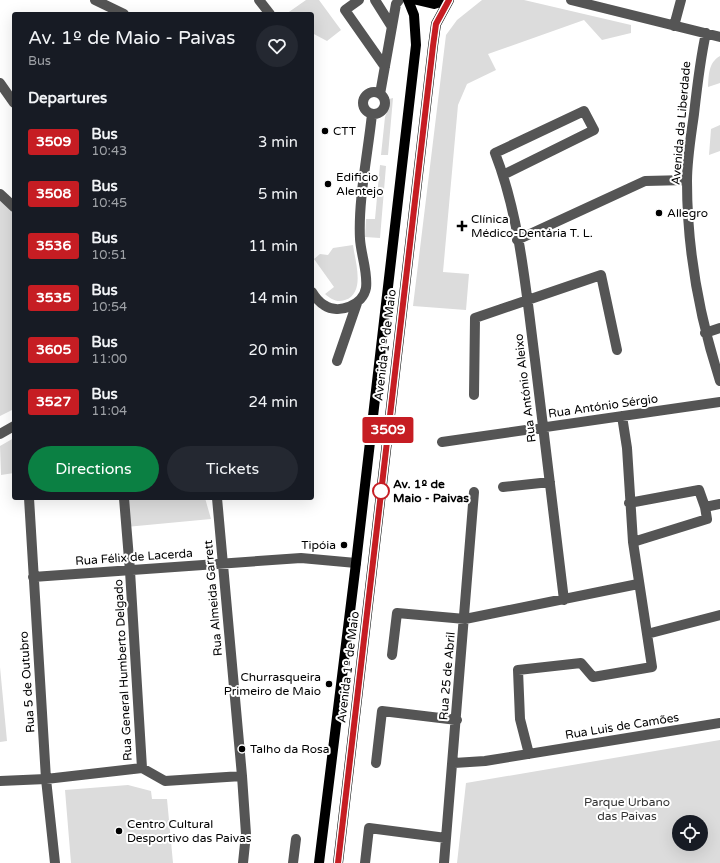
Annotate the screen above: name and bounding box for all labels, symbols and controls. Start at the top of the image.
button: heart [256,25,298,67]
text: Av. 1º de Maio - Paivas [28,27,235,49]
text: Bus [28,53,51,69]
street label: Avenida da Liberdade [669,60,693,185]
text: Departures [28,89,107,107]
place label: CTT [333,124,357,138]
text: Bus [91,125,118,143]
marker: CTT [320,126,330,136]
text: 3509 [36,133,71,150]
text: 3 min [258,133,298,151]
text: 10:43 [91,143,127,159]
place label: Edificio Alentejo [336,170,383,198]
text: Bus [91,177,118,195]
marker: Edificio Alentejo [323,179,333,189]
text: 3508 [36,185,71,202]
text: 5 min [258,185,298,203]
text: 10:45 [91,195,127,211]
place label: Allegro [667,206,708,220]
marker: Allegro [654,208,664,218]
place label: Clínica Médico-Dentária T. L. [471,212,593,240]
marker: Clínica Médico-Dentária T. L. [456,220,468,232]
text: Bus [91,229,118,247]
text: 3536 [36,237,71,254]
text: 11 min [249,237,298,255]
text: 10:51 [91,247,127,263]
text: Bus [91,281,118,299]
street label: Avenida 1º de Maio [371,288,399,402]
text: 3535 [36,289,71,306]
text: 14 min [249,289,298,307]
text: 10:54 [91,299,127,315]
text: Bus [91,333,118,351]
street label: Rua António Aleixo [511,333,539,443]
text: 3605 [36,341,71,358]
text: 20 min [249,341,298,359]
text: 11:00 [91,351,127,367]
text: Bus [91,385,118,403]
street label: Rua António Sérgio [547,391,659,421]
text: 3527 [36,393,71,410]
text: 24 min [249,393,298,411]
text: 11:04 [91,403,127,419]
line badge: 3509 [360,417,416,443]
text: 3509 [370,421,406,438]
button: Directions [28,446,159,492]
button: Tickets [167,446,298,492]
place label: Av. 1º de Maio - Paivas [393,477,469,505]
marker: Av. 1º de Maio - Paivas [372,482,390,500]
place label: Tipóia [301,538,336,552]
street label: Rua Almeida Garrett [201,539,225,657]
marker: Tipóia [339,540,349,550]
street label: Rua Félix de Lacerda [75,546,193,568]
street label: Rua General Humberto Delgado [111,579,135,761]
street label: Avenida 1º de Maio [334,610,362,724]
street label: Rua 5 de Outubro [16,631,38,733]
street label: Rua 25 de Abril [436,631,458,721]
place label: Churrasqueira Primeiro de Maio [224,670,321,698]
marker: Churrasqueira Primeiro de Maio [324,679,334,689]
street label: Rua Luis de Camões [564,710,680,742]
place label: Talho da Rosa [250,742,330,756]
marker: Talho da Rosa [237,744,247,754]
park label: Parque Urbano das Paivas [584,795,670,823]
map controls [672,815,708,851]
button: locate [672,815,708,851]
place label: Centro Cultural Desportivo das Paivas [127,817,252,845]
marker: Centro Cultural Desportivo das Paivas [114,826,124,836]

